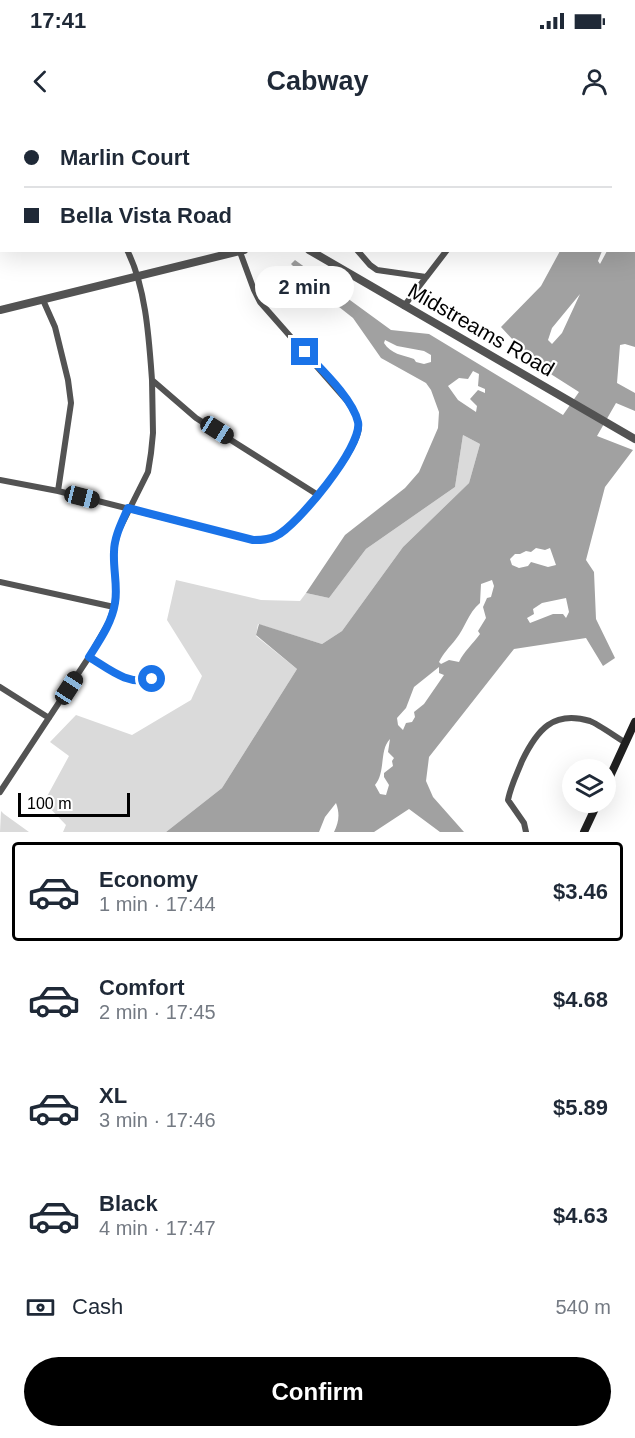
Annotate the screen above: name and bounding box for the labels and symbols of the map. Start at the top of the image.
callout: 2 min [256,265,354,307]
street label: Midstreams Road [404,278,558,381]
route end [291,338,318,365]
car [197,413,237,447]
car [62,484,102,510]
route start [138,665,165,692]
car [52,668,86,708]
scale bar [18,790,130,818]

